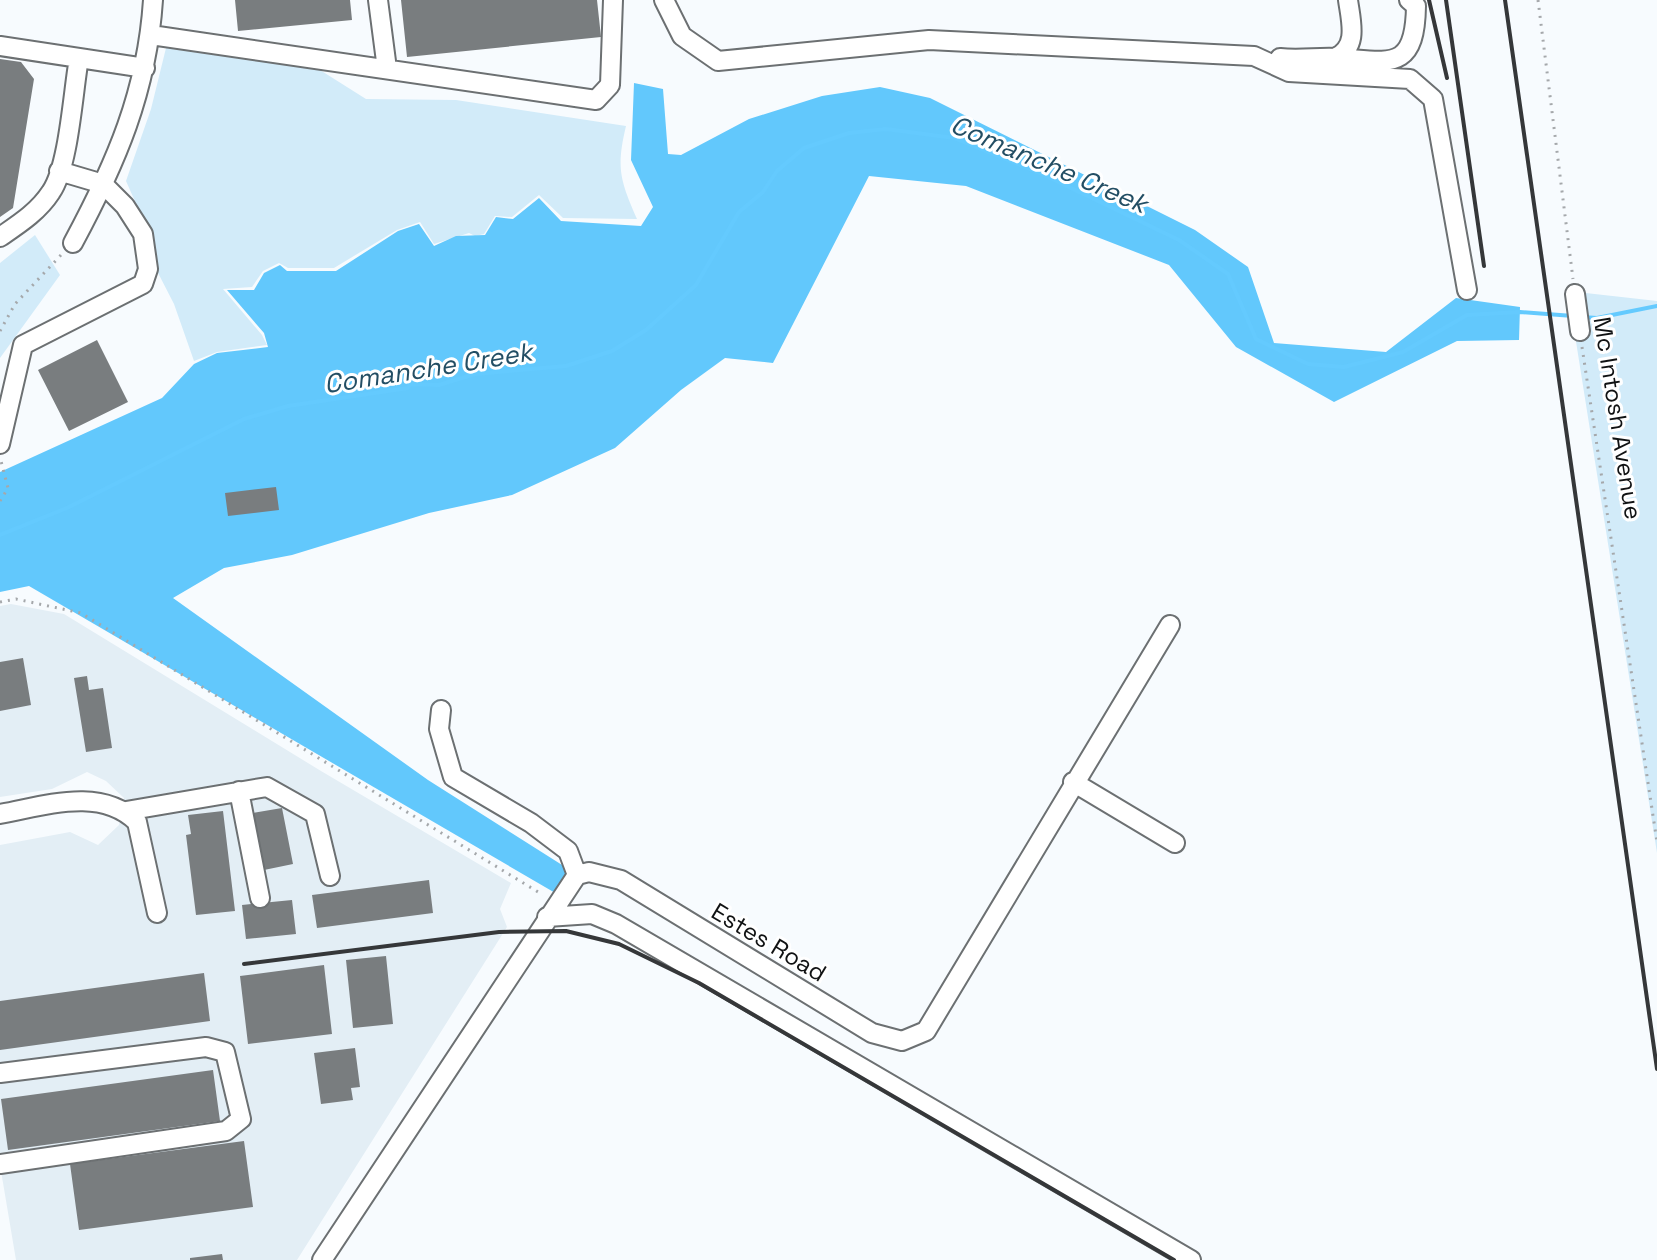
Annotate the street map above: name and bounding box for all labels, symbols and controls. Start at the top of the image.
water label: Comanche Creek [946,107,1155,222]
street label: Mc Intosh Avenue [1587,314,1649,522]
water label: Comanche Creek [321,334,538,401]
street label: Estes Road [706,896,832,988]

